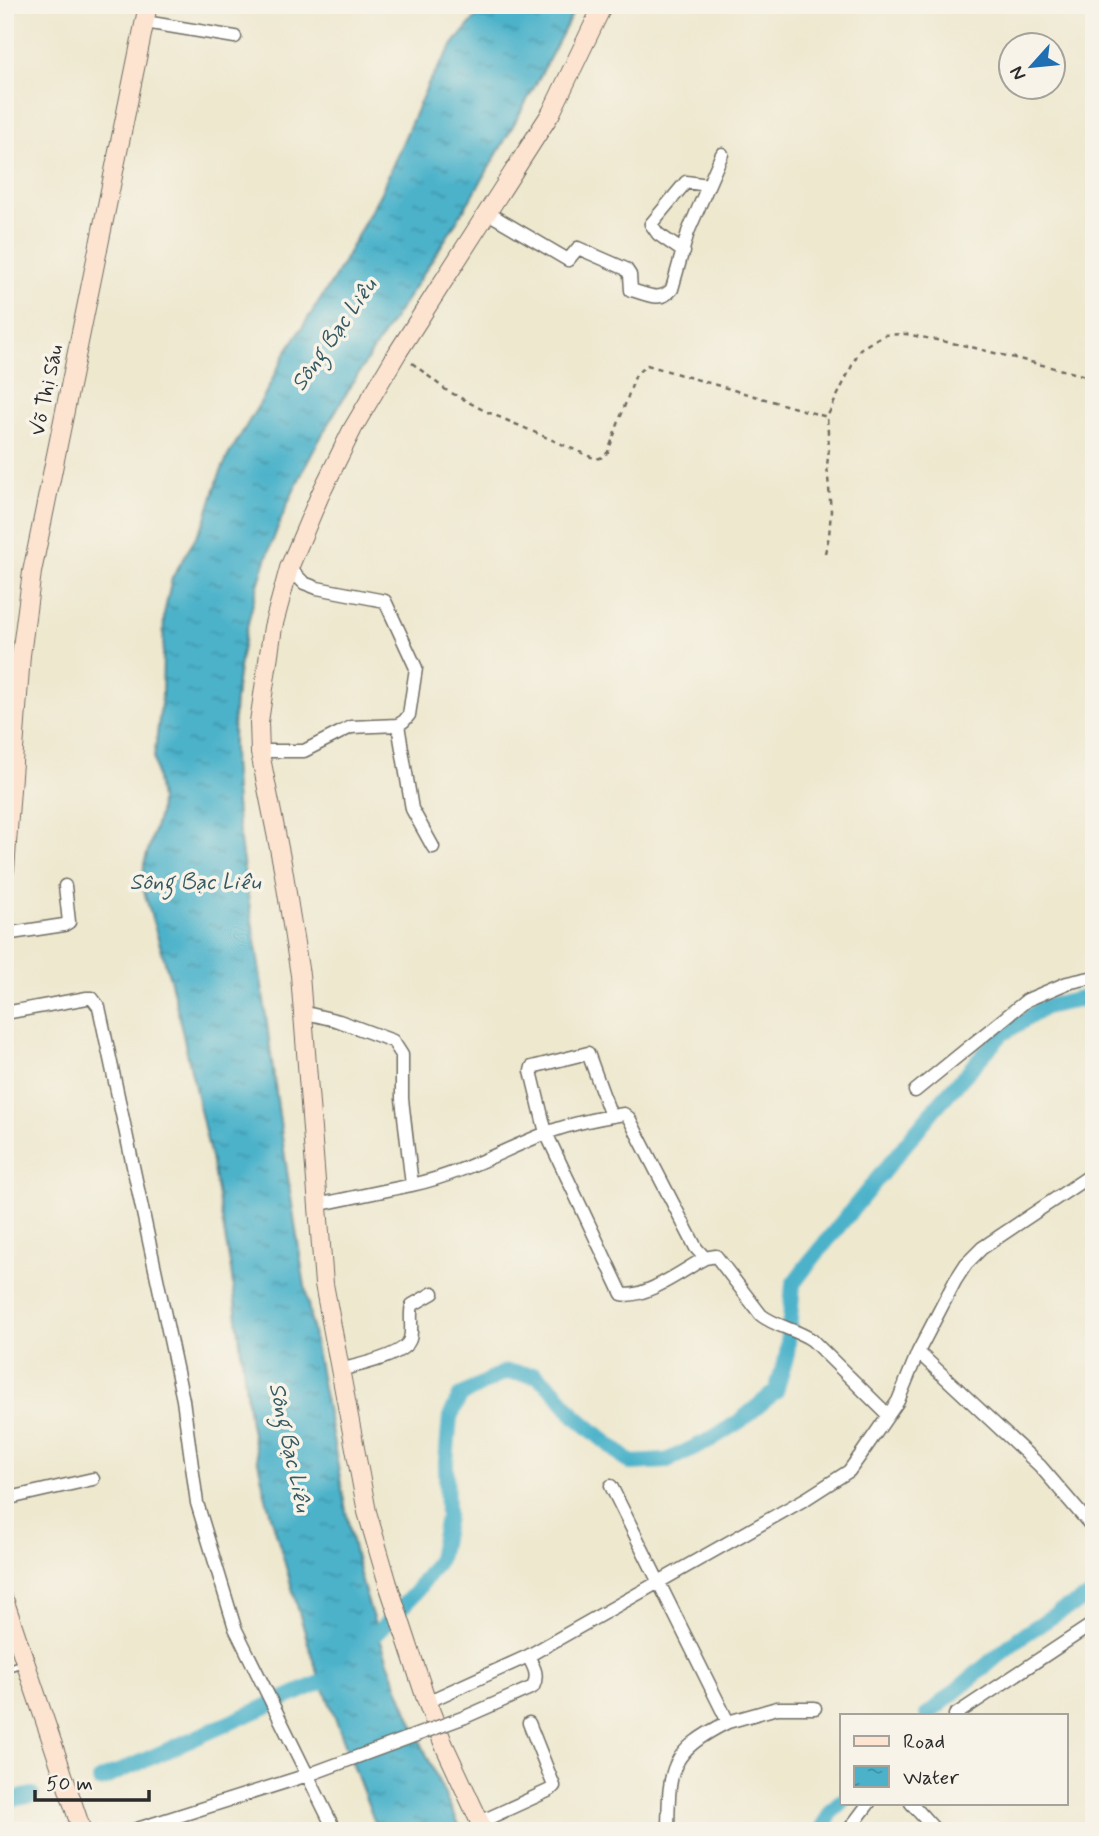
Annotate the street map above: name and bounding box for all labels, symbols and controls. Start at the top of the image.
north arrow [998,32,1068,102]
text: N [1004,62,1032,84]
water label: Sông Bạc Liêu [285,271,387,399]
street label: Võ Thị Sáu [24,342,70,438]
water label: Sông Bạc Liêu [129,868,262,900]
water label: Sông Bạc Liêu [259,1380,318,1517]
legend [840,1714,1068,1804]
text: Road [903,1728,945,1756]
scale bar [35,1759,149,1803]
text: Water [903,1764,959,1792]
text: 50 m [46,1770,93,1798]

